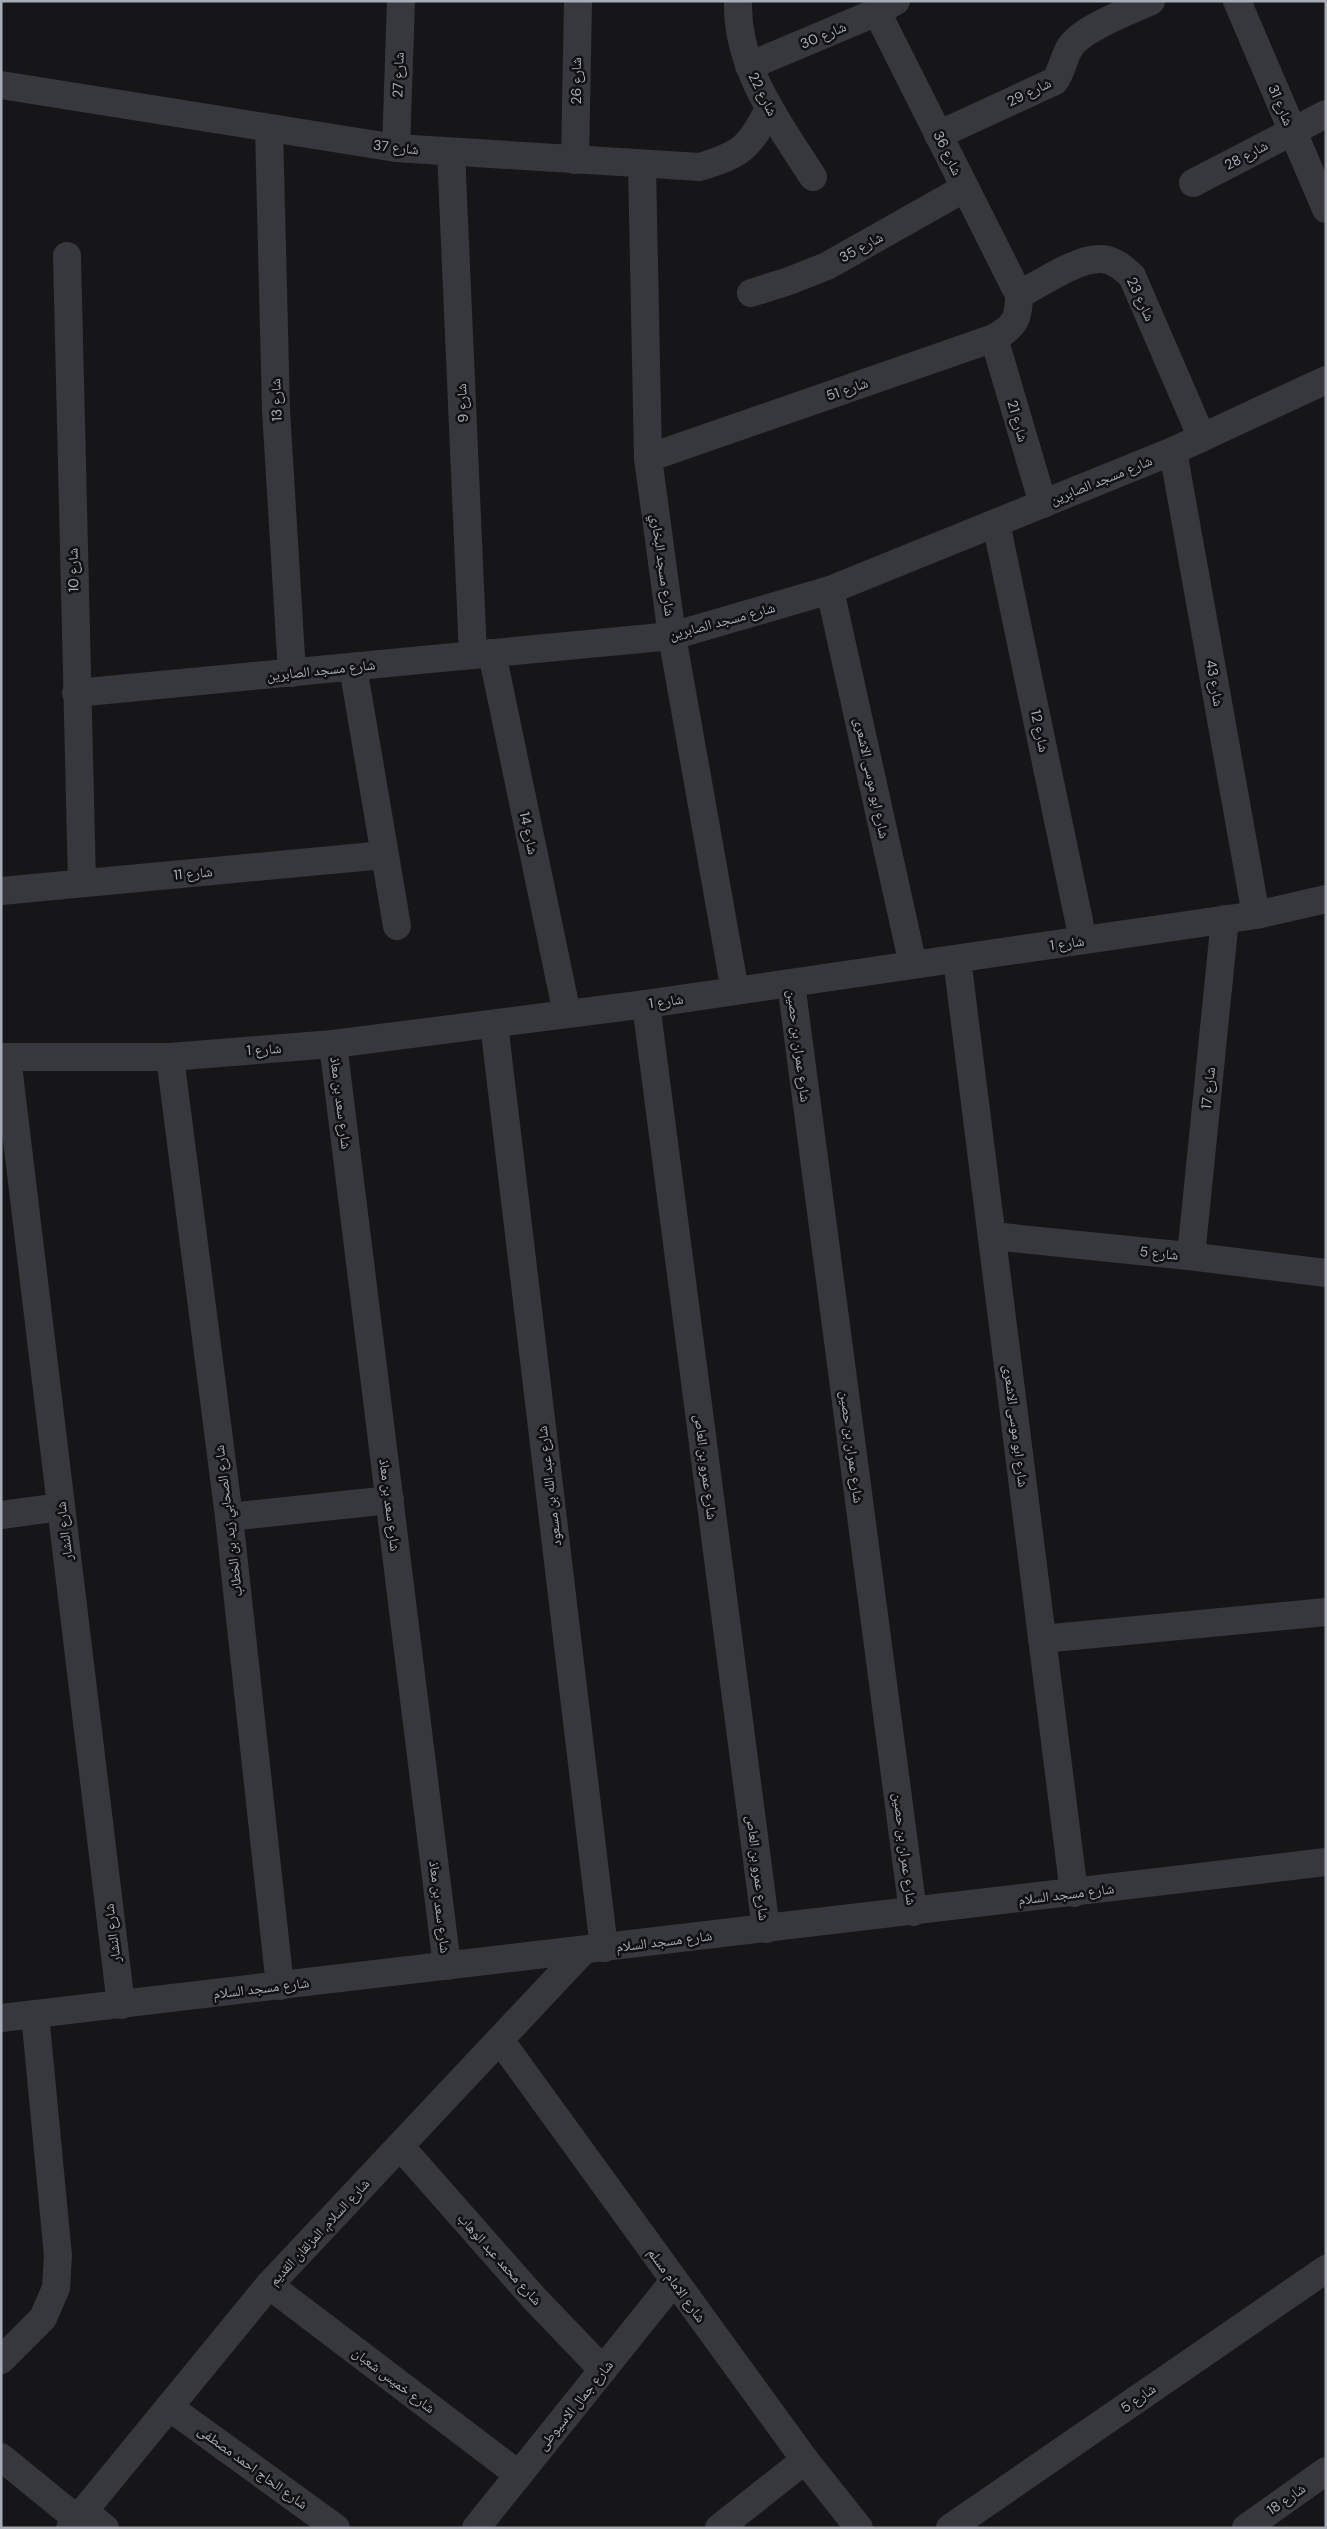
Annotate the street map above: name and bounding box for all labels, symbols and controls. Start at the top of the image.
street label: شارع 30 [797,17,849,54]
street label: شارع 27 [388,52,409,98]
street label: شارع 26 [567,57,586,105]
street label: شارع 22 [744,69,782,119]
street label: شارع 29 [1004,74,1055,111]
street label: شارع 31 [1263,82,1298,129]
street label: شارع 36 [929,128,966,179]
street label: شارع 37 [372,136,420,159]
street label: شارع 28 [1221,136,1271,175]
street label: شارع 35 [836,228,886,267]
street label: شارع 23 [1122,274,1159,324]
street label: شارع 51 [824,373,871,405]
street label: شارع 13 [266,378,287,422]
street label: شارع 9 [452,383,473,423]
street label: شارع 21 [1002,398,1033,444]
street label: شارع مسجد الصابرين [1047,451,1155,510]
street label: شارع مسجد البخاري [644,513,679,618]
street label: شارع 10 [64,548,83,592]
street label: شارع مسجد الصابرين [667,598,777,645]
street label: شارع مسجد الصابرين [266,655,376,686]
street label: شارع 43 [1201,658,1228,708]
street label: شارع 12 [1026,708,1053,754]
street label: شارع ابو موسى الاشعرى [849,716,894,840]
street label: شارع 14 [515,810,542,856]
street label: شارع 11 [173,862,213,885]
street label: شارع 1 [1049,932,1086,955]
street label: شارع عمران بن حصين [782,989,815,1103]
street label: شارع 1 [648,990,685,1013]
street label: شارع 1 [246,1039,282,1060]
street label: شارع سعد بن معاذ [325,1056,356,1150]
street label: شارع 17 [1197,1066,1220,1110]
street label: شارع 5 [1139,1242,1179,1265]
street label: شارع ابو موسى الاشعرى [999,1364,1032,1488]
street label: شارع عمران بن حصين [835,1390,868,1504]
street label: شارع عمرو بن العاص [690,1413,721,1521]
street label: شارع عبد الله بن مسعود [533,1425,566,1547]
street label: شارع الصحابي زيد بن الخطاب [210,1444,249,1598]
street label: شارع سعد بن معاذ [374,1458,405,1552]
street label: شارع النشار [51,1501,78,1562]
street label: شارع عمران بن حصين [888,1792,921,1906]
street label: شارع عمرو بن العاص [742,1814,773,1922]
street label: شارع سعد بن معاذ [424,1860,455,1954]
street label: شارع مسجد السلام [1017,1879,1115,1910]
street label: شارع النشار [99,1903,126,1964]
street label: شارع مسجد السلام [615,1926,713,1957]
street label: شارع مسجد السلام [212,1973,310,2004]
street label: شارع السلام, المزلقان القديم [265,2175,374,2290]
street label: شارع محمد عبد الوهاب [453,2209,546,2310]
street label: شارع الامام مسلم [643,2244,710,2326]
street label: شارع خميس شعبان [348,2343,439,2418]
street label: شارع جمال الاسيوطى [533,2356,618,2454]
street label: شارع 5 [1117,2379,1160,2417]
street label: شارع الحاج احمد مصطفى [194,2421,312,2514]
street label: شارع 18 [1263,2479,1309,2520]

